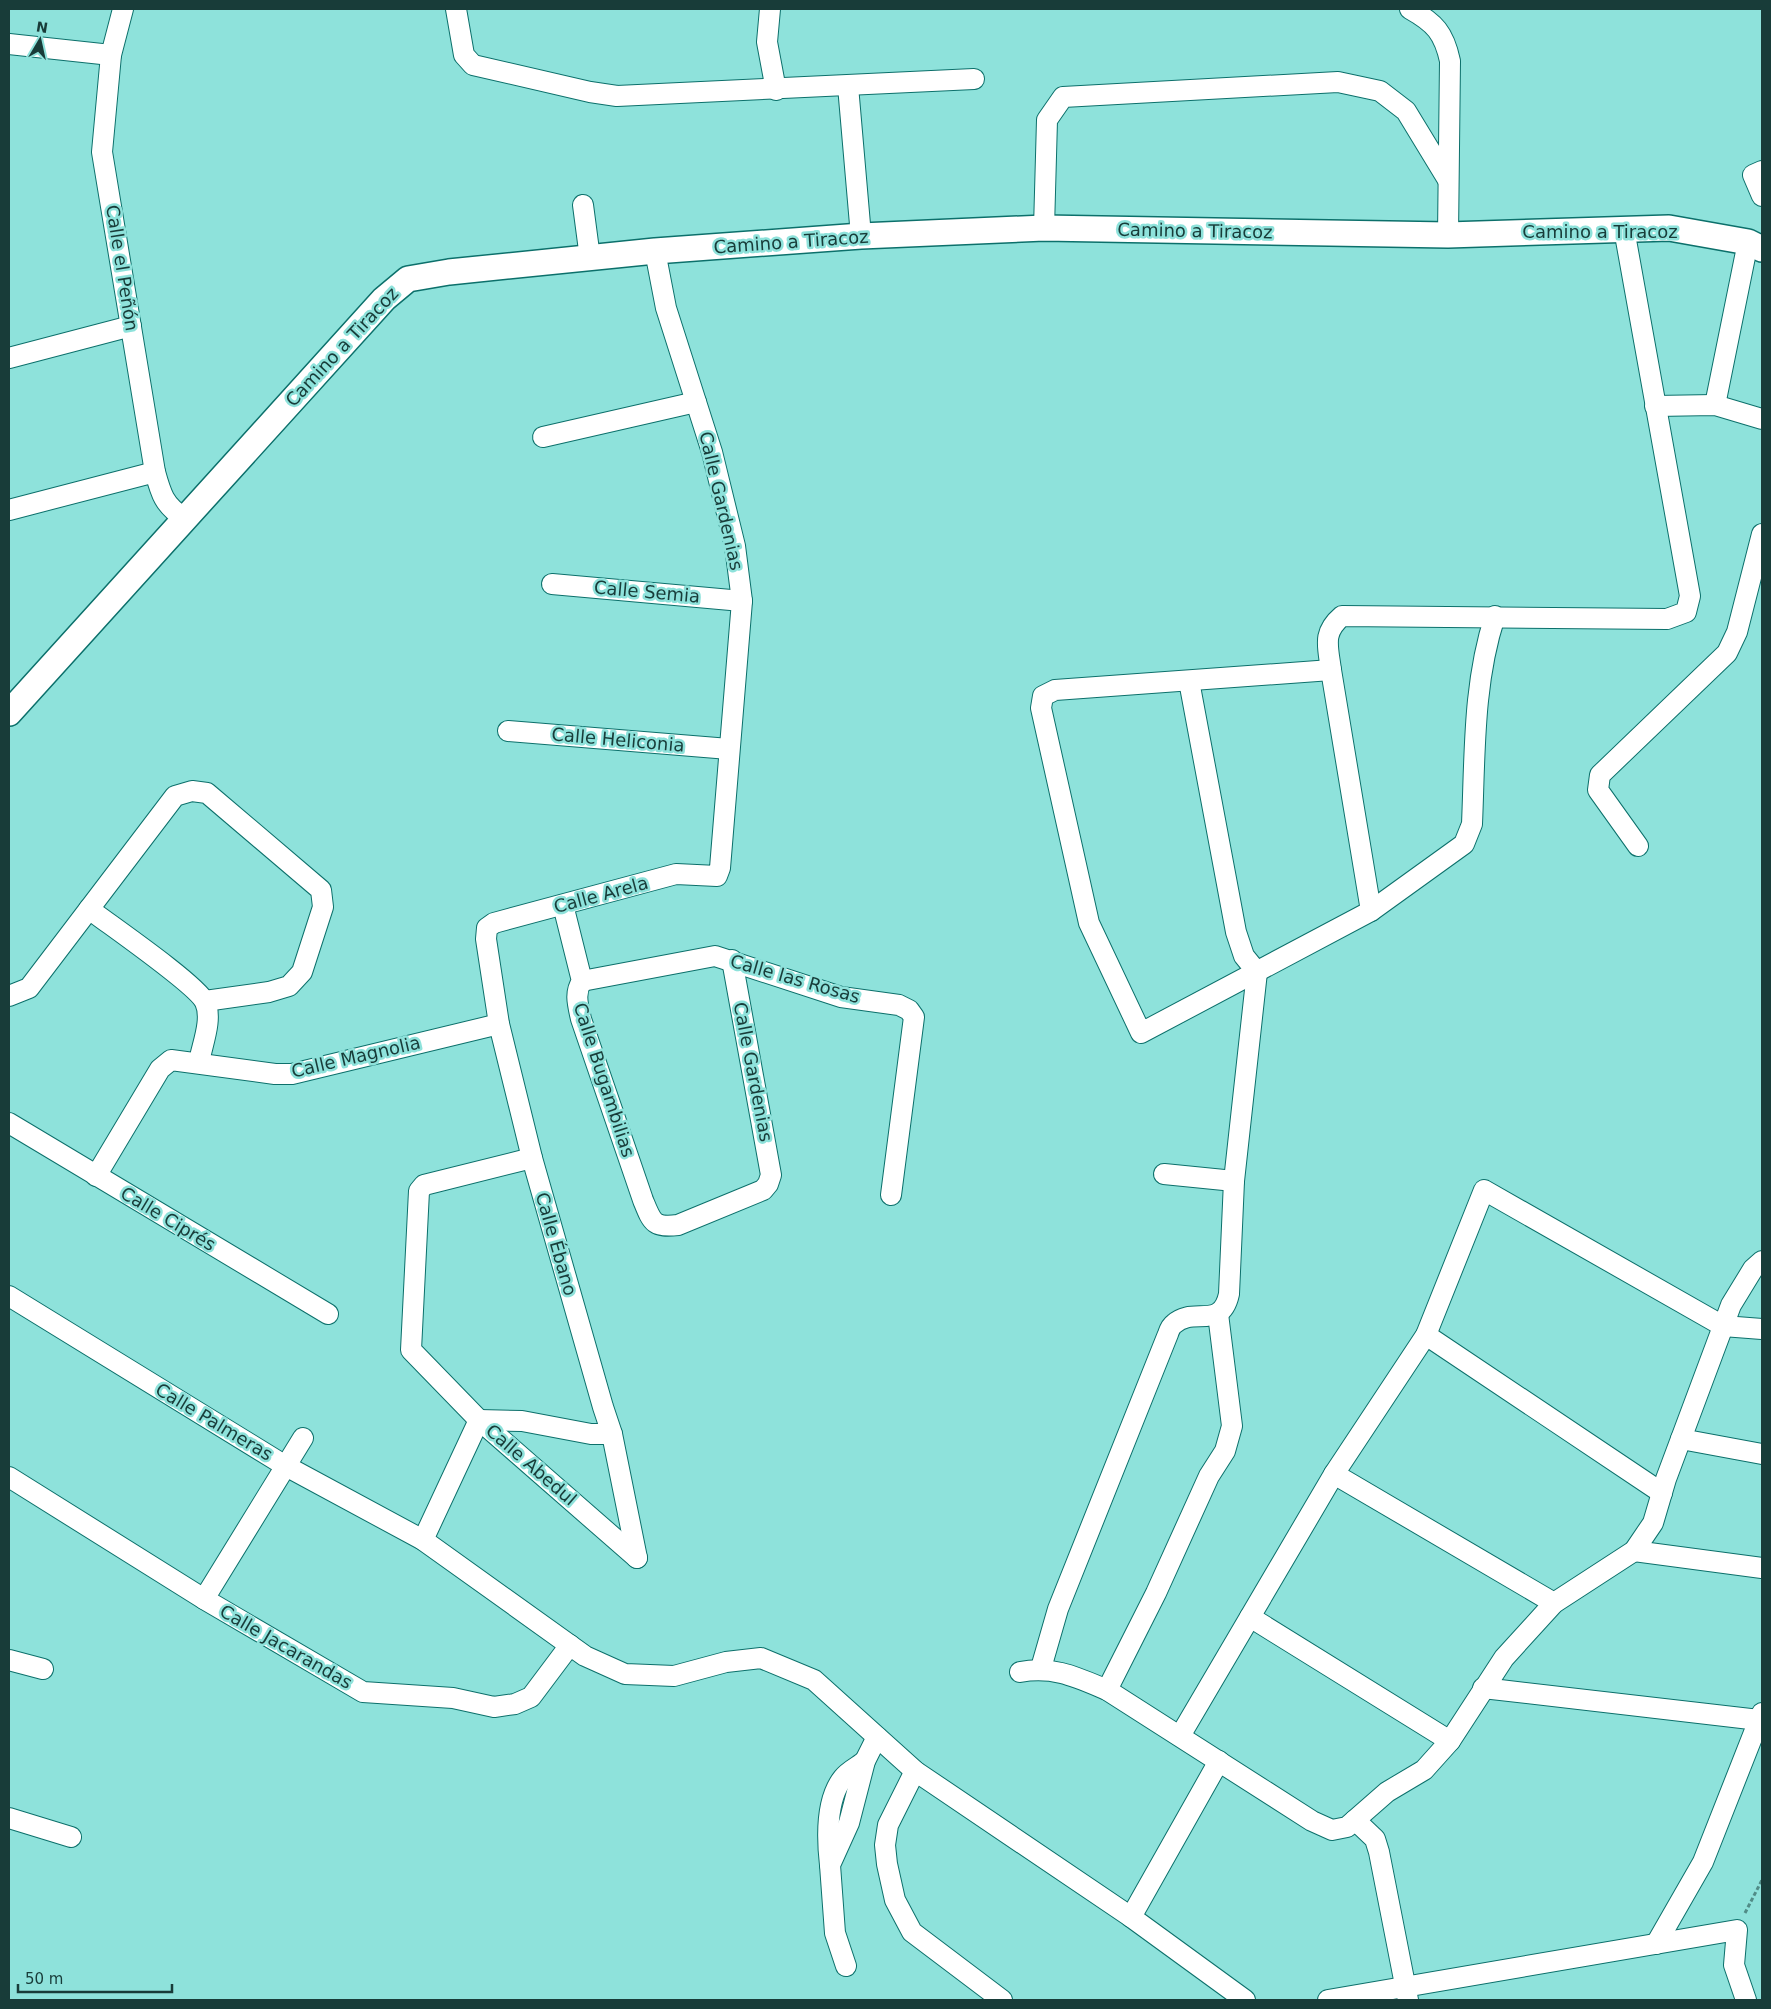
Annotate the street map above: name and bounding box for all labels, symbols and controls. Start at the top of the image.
north arrow [15,15,65,65]
text: N [35,18,49,36]
street label: Calle el Peñón [102,203,143,332]
street label: Camino a Tiracoz [1117,219,1273,242]
street label: Camino a Tiracoz [1522,221,1678,242]
street label: Camino a Tiracoz [713,226,869,257]
street label: Camino a Tiracoz [281,283,402,411]
street label: Calle Gardenias [695,429,748,572]
street label: Calle Semia [593,576,701,607]
street label: Calle Heliconia [551,723,685,756]
street label: Calle Arela [551,872,650,917]
street label: Calle las Rosas [728,950,862,1007]
street label: Calle Bugambilias [570,1000,639,1160]
street label: Calle Gardenias [730,1000,777,1143]
street label: Calle Magnolia [289,1031,422,1082]
street label: Calle Ciprés [117,1182,219,1255]
street label: Calle Ébano [532,1190,581,1298]
street label: Calle Palmeras [152,1378,277,1465]
street label: Calle Abedul [482,1420,581,1510]
street label: Calle Jacarandas [216,1600,356,1693]
scale bar [18,1962,171,1994]
text: 50 m [25,1970,63,1988]

